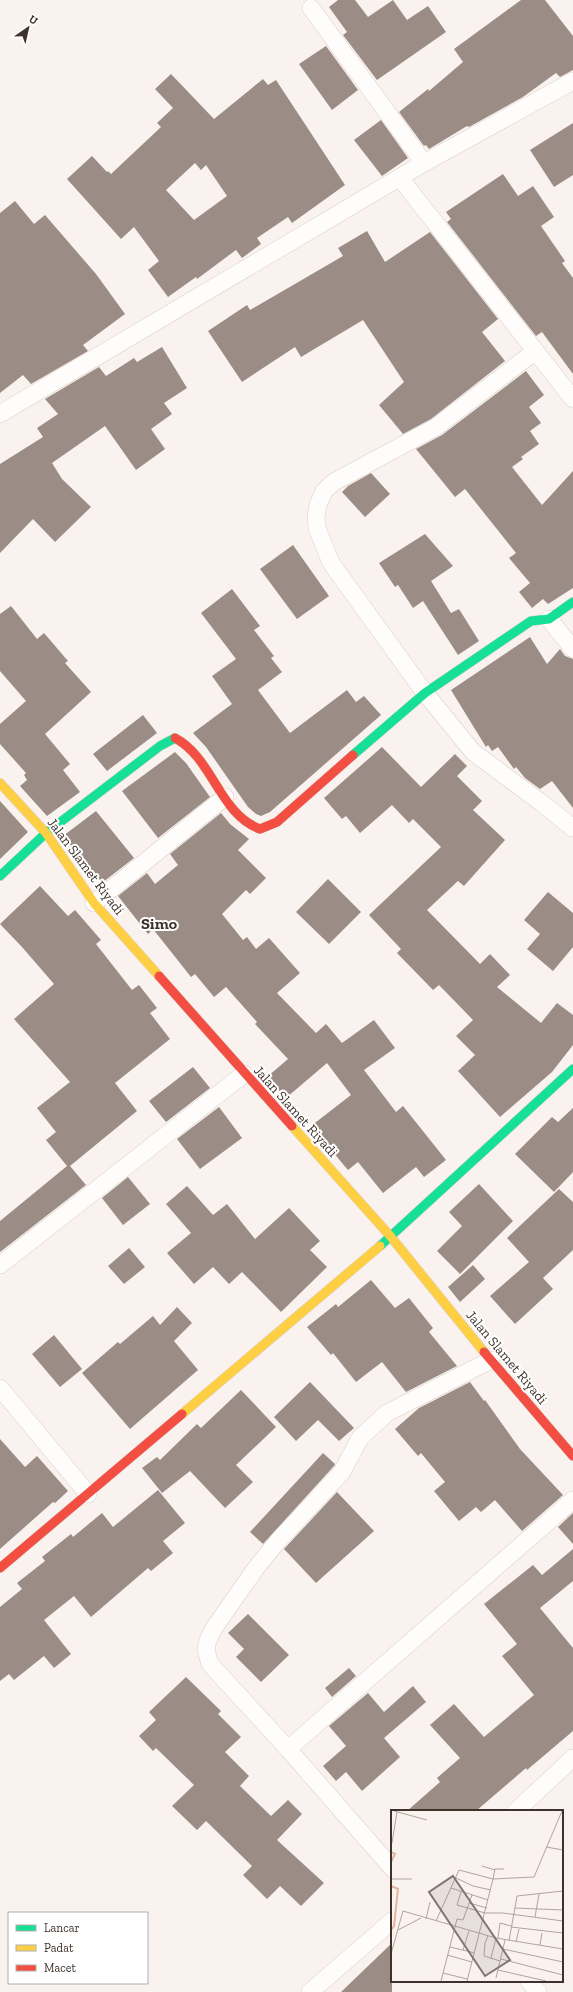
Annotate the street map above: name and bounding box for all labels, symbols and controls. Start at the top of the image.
north arrow [8,8,48,48]
text: U [26,13,40,28]
street label: Jalan Slamet Riyadi [44,814,128,918]
district label: Simo [141,914,178,933]
street label: Jalan Slamet Riyadi [250,1062,341,1161]
street label: Jalan Slamet Riyadi [462,1307,551,1408]
inset map [391,1810,563,1982]
legend [8,1912,148,1984]
text: Lancar [44,1921,80,1935]
text: Padat [44,1941,74,1955]
text: Macet [44,1961,76,1975]

